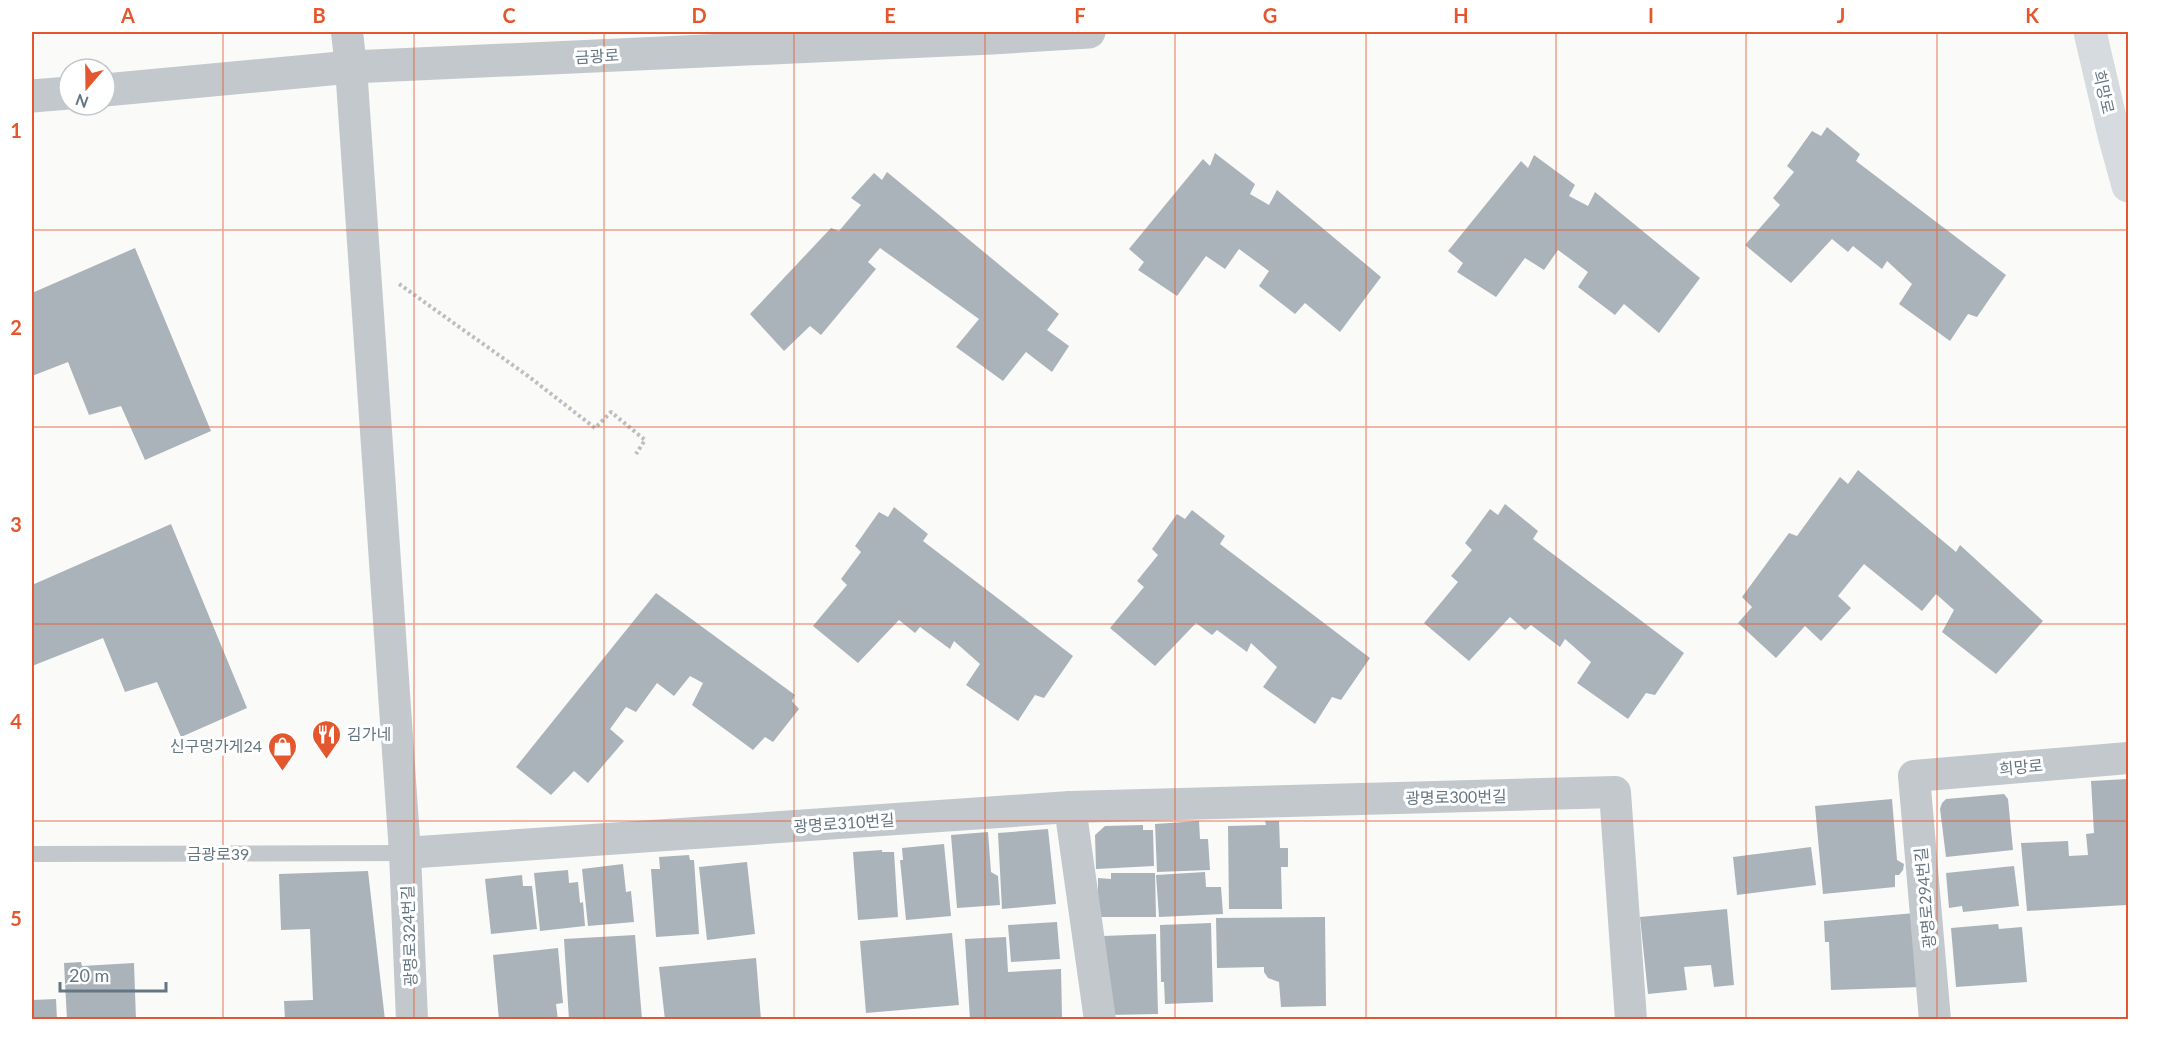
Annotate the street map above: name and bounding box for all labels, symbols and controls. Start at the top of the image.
text: A [120,3,135,27]
text: B [312,3,326,27]
text: C [502,3,516,27]
text: D [691,3,707,27]
text: E [884,3,896,27]
text: F [1074,3,1086,27]
text: G [1263,3,1277,27]
text: H [1453,3,1469,27]
text: I [1648,3,1654,27]
text: J [1837,3,1845,27]
text: K [2025,3,2039,27]
street label: 금광로 [574,45,620,66]
north arrow [57,57,117,117]
street label: 희망로 [2090,68,2119,116]
text: N [73,91,91,113]
text: 1 [10,118,22,142]
text: 2 [10,315,22,339]
text: 3 [10,512,22,536]
text: 4 [10,709,22,733]
restaurant icon: 김가네 [310,718,342,760]
place label: 김가네 [347,724,391,743]
shop icon: 신구멍가게24 [267,730,299,772]
place label: 신구멍가게24 [170,736,262,755]
street label: 희망로 [1998,755,2044,778]
street label: 광명로300번길 [1405,786,1507,807]
street label: 광명로310번길 [793,809,895,836]
street label: 금광로39 [187,844,249,863]
street label: 광명로294번길 [1911,847,1938,949]
street label: 광명로324번길 [397,885,420,987]
text: 5 [10,906,22,930]
scale bar [60,955,166,993]
text: 20 m [69,964,109,986]

